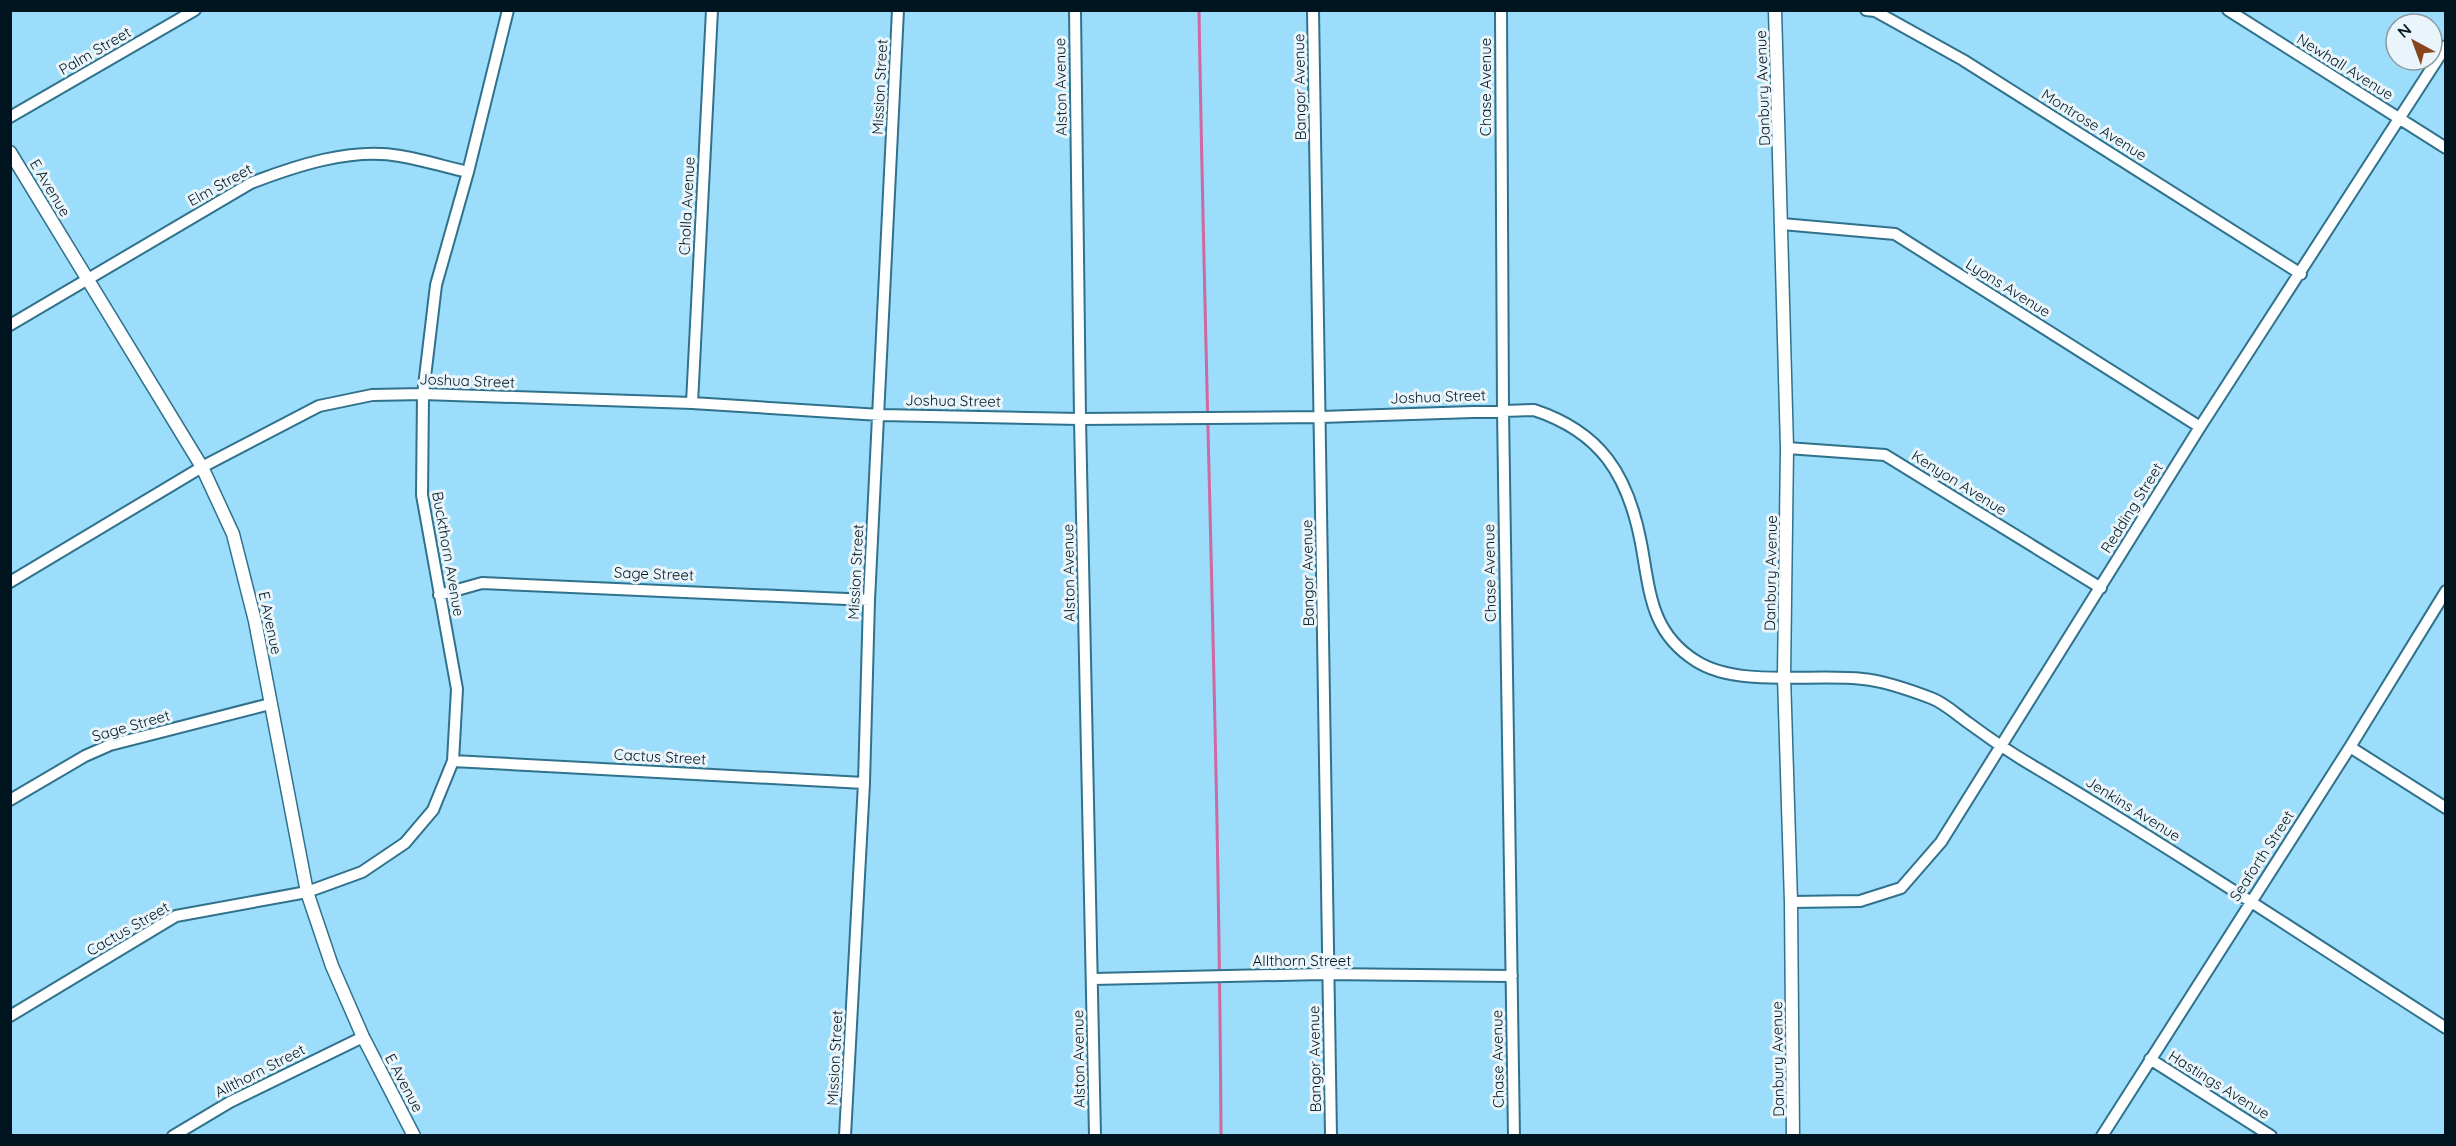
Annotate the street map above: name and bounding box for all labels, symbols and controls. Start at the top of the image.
north arrow [2384,12,2444,72]
text: N [2393,19,2415,42]
street label: Palm Street [55,22,134,79]
street label: Newhall Avenue [2293,29,2397,104]
street label: Danbury Avenue [1751,30,1774,146]
street label: Bangor Avenue [1289,33,1310,141]
street label: Alston Avenue [1050,38,1071,136]
street label: Chase Avenue [1476,38,1495,136]
street label: Mission Street [868,39,891,135]
street label: Montrose Avenue [2038,85,2150,165]
street label: E Avenue [26,155,75,220]
street label: Cholla Avenue [674,156,699,256]
street label: Elm Street [184,159,255,210]
street label: Lyons Avenue [1962,254,2054,321]
street label: Joshua Street [419,369,515,392]
street label: Joshua Street [1390,385,1486,408]
street label: Joshua Street [905,390,1001,411]
street label: Kenyon Avenue [1908,446,2010,519]
street label: Redding Street [2096,459,2167,556]
street label: Buckthorn Avenue [428,490,469,618]
street label: Danbury Avenue [1760,515,1781,631]
street label: Bangor Avenue [1297,519,1318,627]
street label: Mission Street [844,524,867,620]
street label: Alston Avenue [1058,524,1079,622]
street label: Chase Avenue [1479,524,1500,622]
street label: Sage Street [614,563,694,584]
street label: E Avenue [255,590,286,656]
street label: Sage Street [90,705,172,746]
street label: Cactus Street [613,745,707,768]
street label: Jenkins Avenue [2082,772,2184,845]
street label: Seaforth Street [2225,807,2298,905]
street label: Cactus Street [83,897,173,960]
street label: Allthorn Street [1253,951,1351,970]
street label: Danbury Avenue [1767,1001,1788,1117]
street label: Bangor Avenue [1304,1005,1325,1113]
street label: Mission Street [823,1010,846,1106]
street label: Alston Avenue [1068,1010,1089,1108]
street label: Chase Avenue [1487,1010,1508,1108]
street label: Allthorn Street [211,1040,308,1101]
street label: Hastings Avenue [2165,1046,2273,1123]
street label: E Avenue [381,1050,428,1115]

